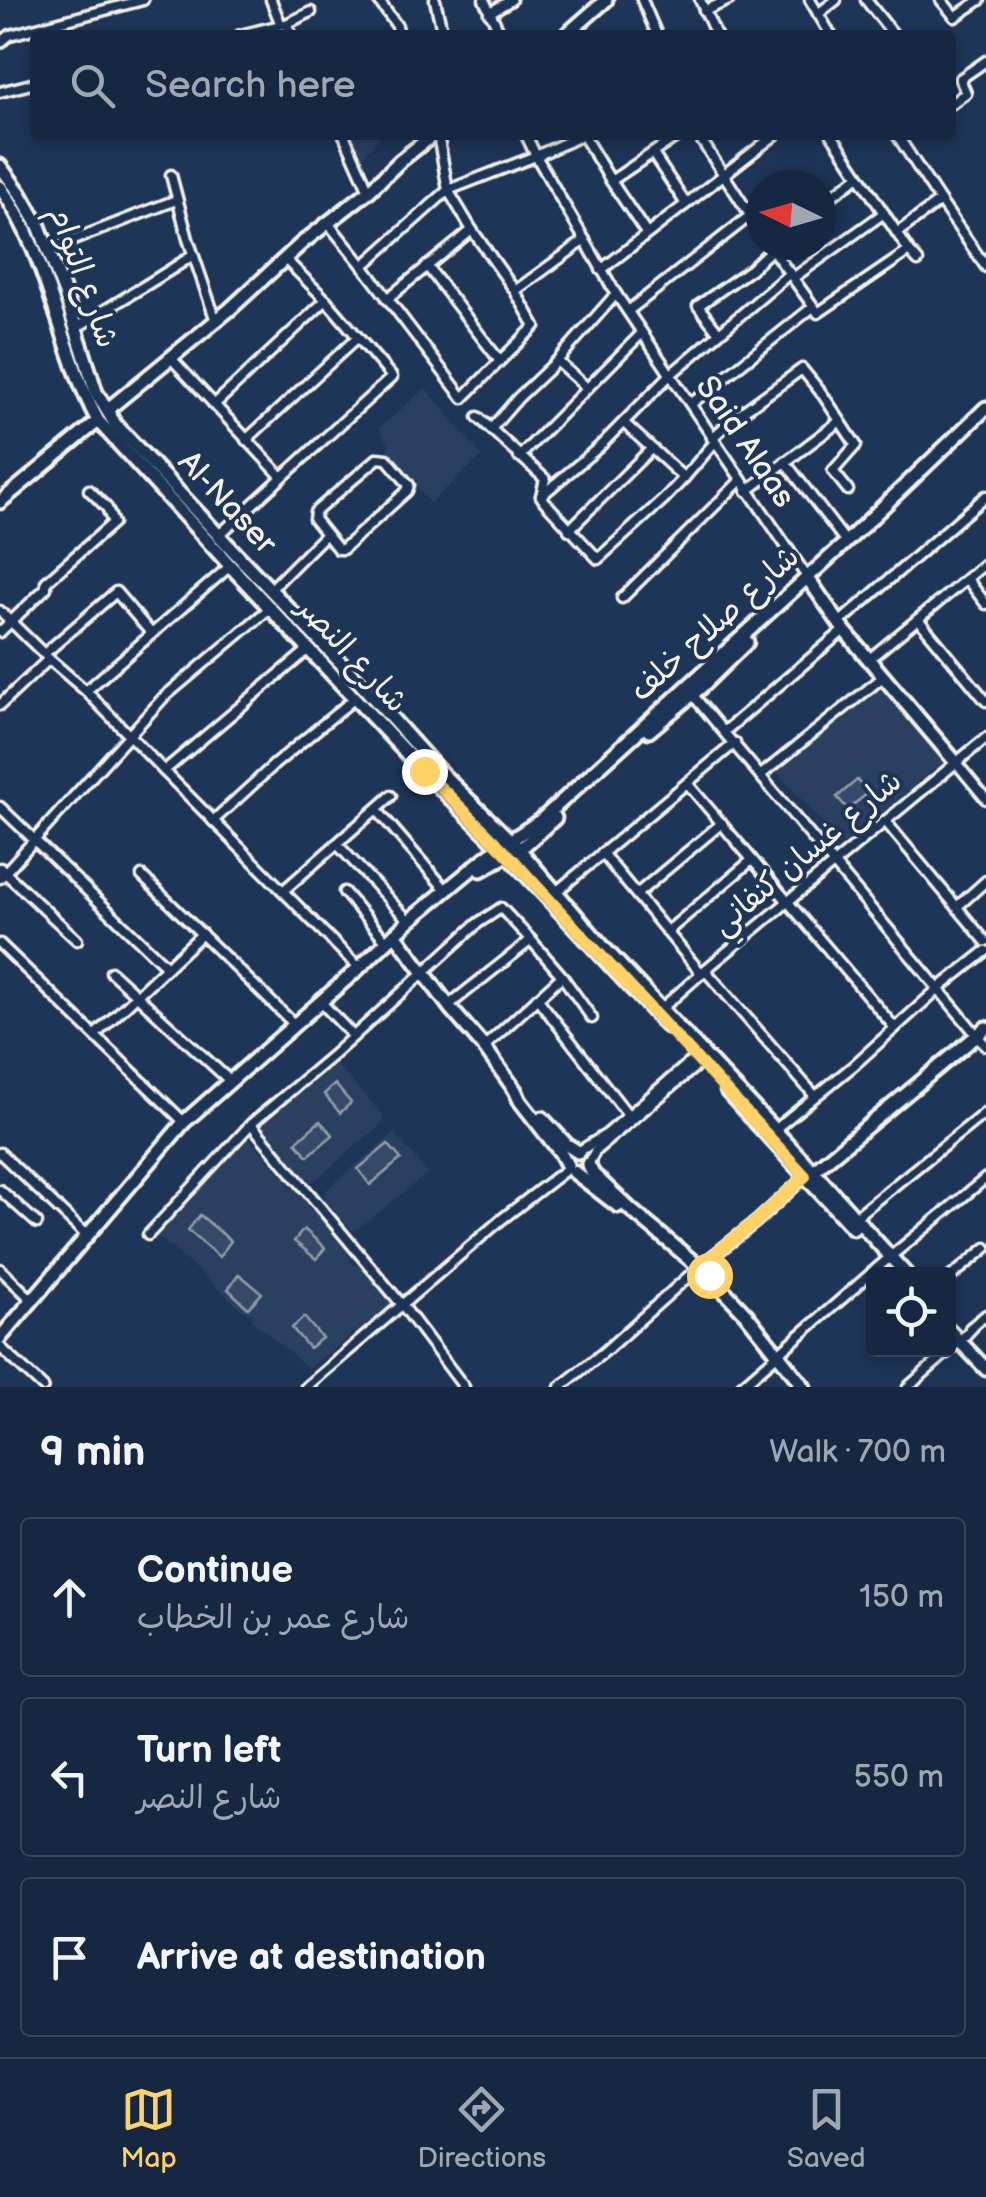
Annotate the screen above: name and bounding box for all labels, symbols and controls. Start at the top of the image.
search box [30,30,956,140]
icon: search [65,58,120,113]
text: Search here [145,63,356,108]
north arrow [746,170,836,260]
street label: شارع التوام [35,200,127,355]
street label: Said Alaas [687,369,803,515]
street label: Al-Naser [169,443,285,563]
street label: شارع صلاح خلف [622,538,809,712]
street label: شارع النصر [285,587,416,723]
route end [402,749,448,795]
street label: شارع غسان كنفاني [704,762,915,949]
route start [687,1253,733,1299]
map controls [866,1267,956,1357]
button: locate [866,1267,956,1357]
text: 9 min [40,1427,146,1478]
text: Walk · 700 m [769,1433,946,1472]
text: Continue [137,1548,293,1593]
icon: ahead [42,1570,97,1625]
text: 150 m [859,1578,944,1617]
text: شارع عمر بن الخطاب [137,1599,410,1638]
text: Turn left [137,1728,281,1773]
icon: left [42,1750,97,1805]
text: 550 m [853,1758,944,1797]
text: شارع النصر [137,1779,282,1818]
icon: arrive [42,1930,97,1985]
text: Arrive at destination [137,1935,486,1980]
tab: Map [120,2082,177,2175]
tab: Directions [417,2082,546,2175]
tab: Saved [787,2082,866,2175]

